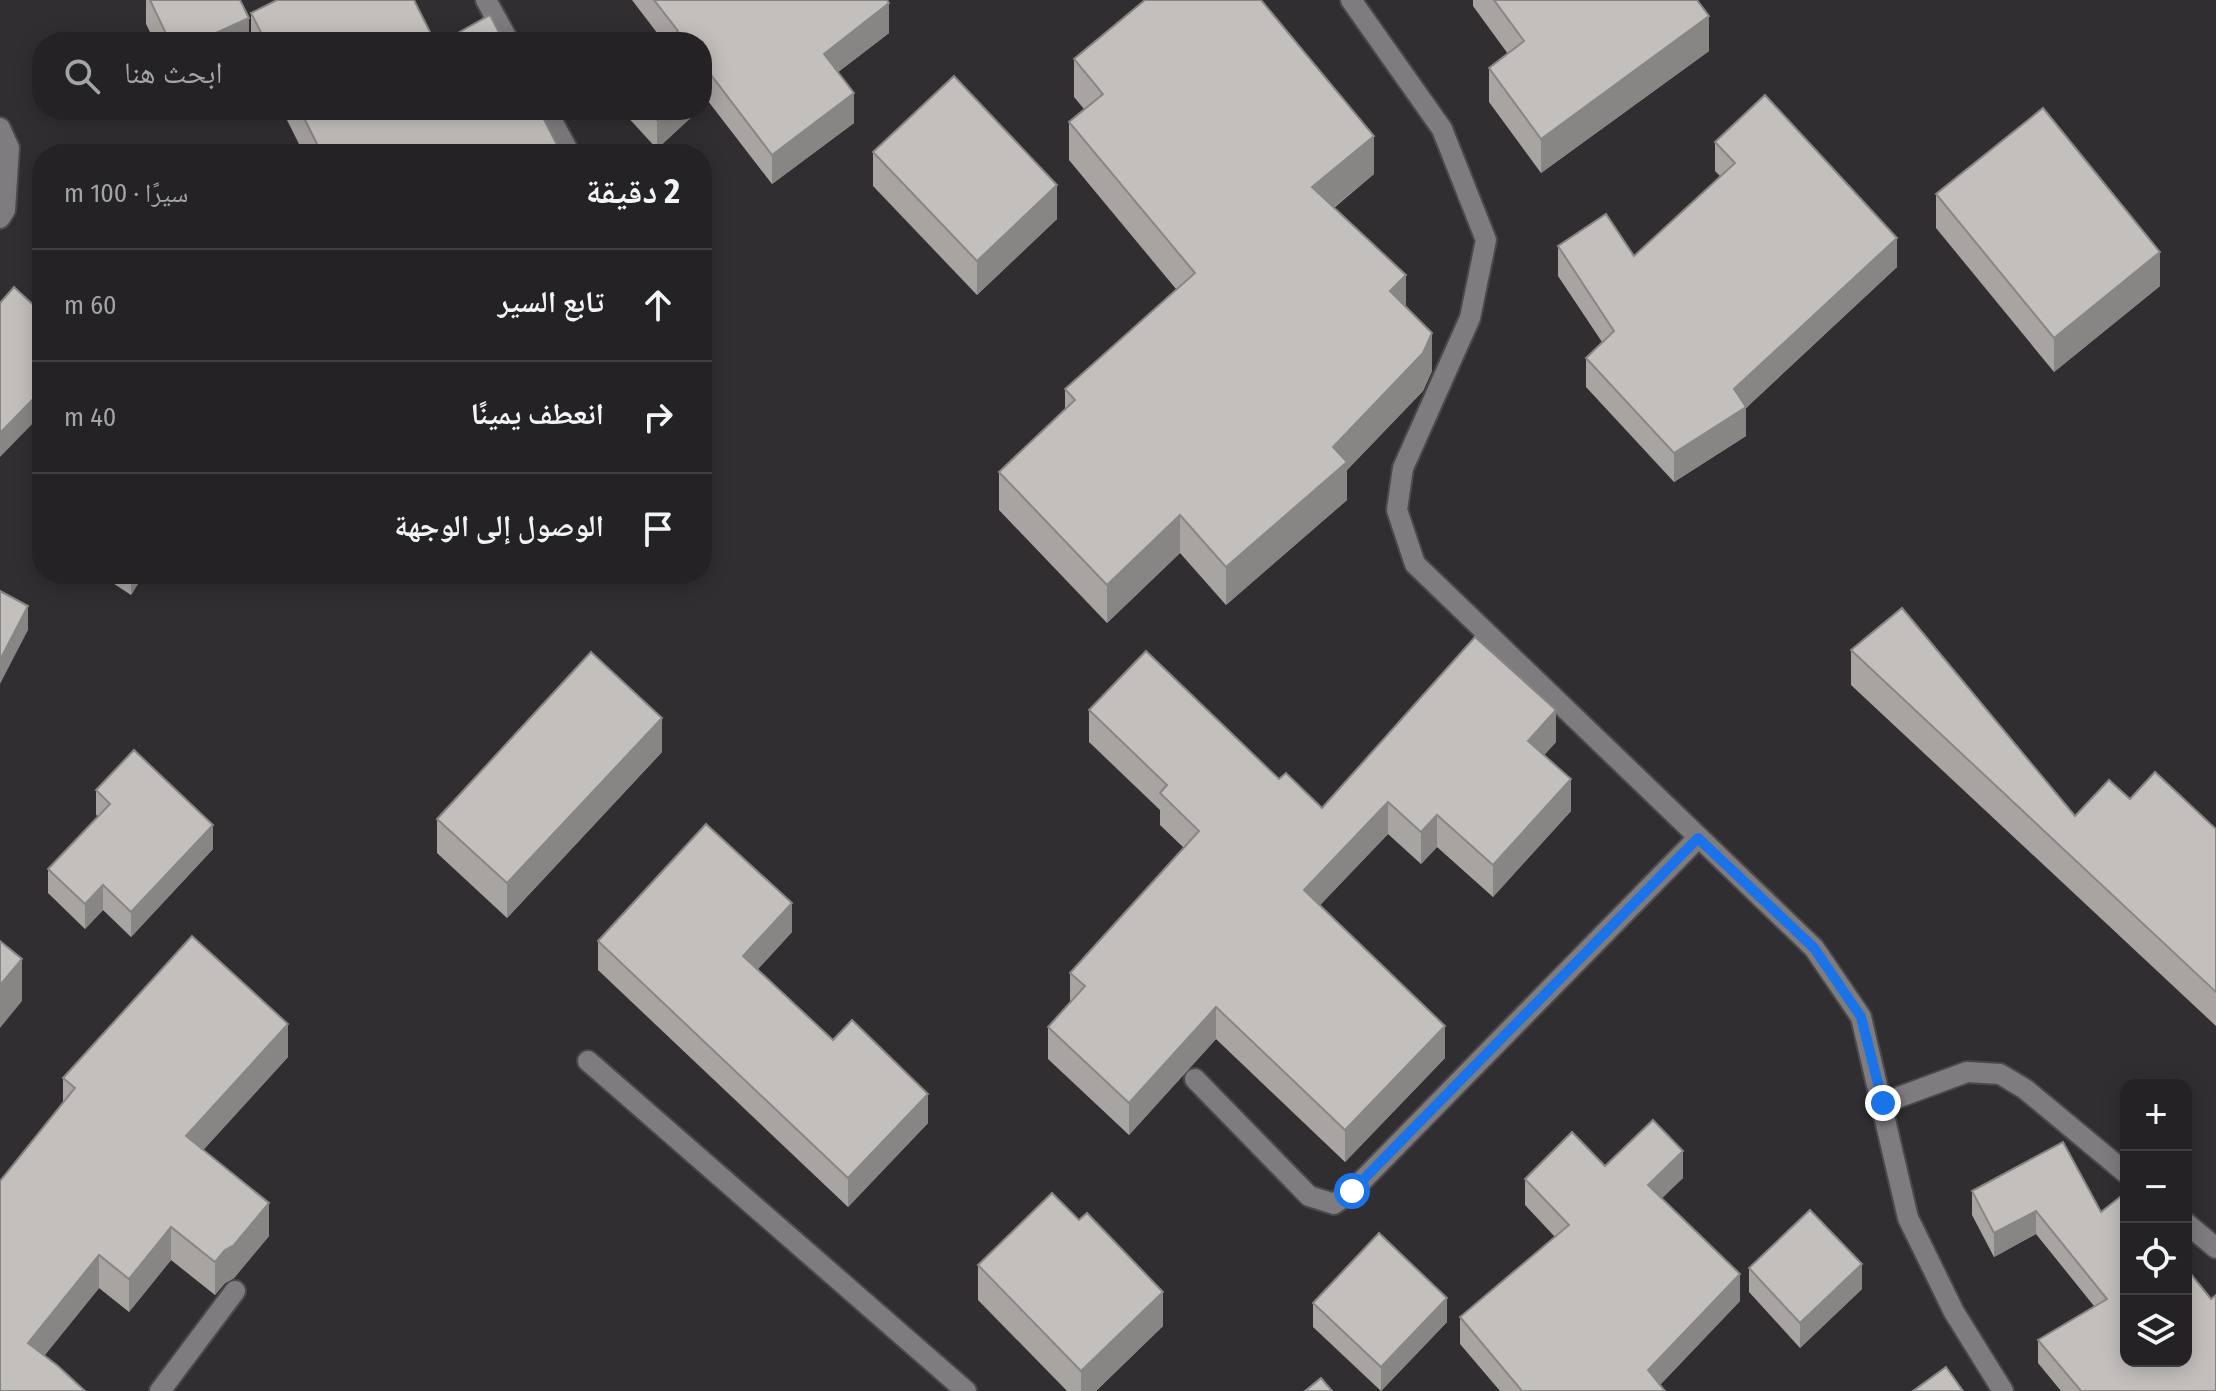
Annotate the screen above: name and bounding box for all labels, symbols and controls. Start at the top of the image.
search box [32,32,712,120]
icon: search [60,54,104,98]
text: ابحث هنا [124,55,223,91]
text: 2 دقيقة [586,171,680,212]
text: سيرًا · 100 m [64,178,188,209]
icon: ahead [636,283,680,327]
text: تابع السير [498,284,604,320]
text: 60 m [64,290,117,321]
icon: right [636,395,680,439]
text: انعطف يمينًا [471,396,604,432]
text: 40 m [64,402,116,433]
icon: arrive [636,507,680,551]
text: الوصول إلى الوجهة [394,508,604,544]
map controls [2120,1079,2192,1367]
button: + [2120,1079,2192,1151]
route end [1865,1085,1901,1121]
button: − [2120,1151,2192,1223]
route start [1334,1173,1370,1209]
button: locate [2120,1223,2192,1295]
button: layers [2120,1295,2192,1367]

